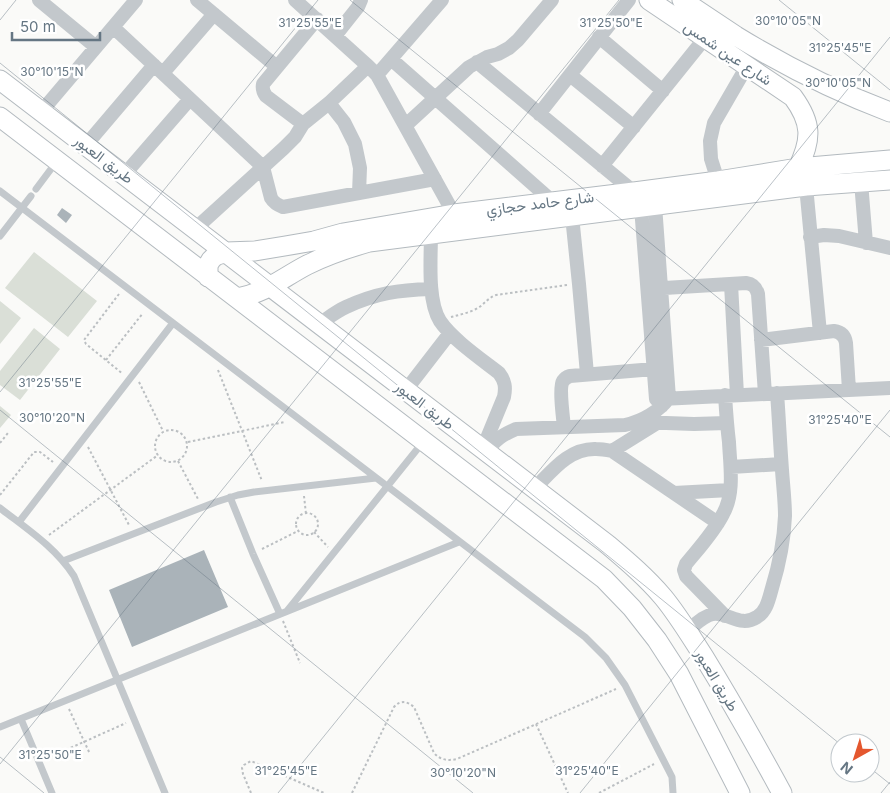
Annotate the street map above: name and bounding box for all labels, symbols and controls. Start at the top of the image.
scale bar [12,10,100,42]
text: 30°10'05"N [755,13,821,28]
text: 31°25'55"E [278,15,342,30]
text: 31°25'50"E [579,15,643,30]
text: 50 m [20,17,56,36]
street label: شارع عين شمس [679,17,776,91]
text: 31°25'45"E [808,40,872,55]
text: 30°10'15"N [20,64,84,79]
text: 30°10'05"N [805,75,871,90]
street label: طريق العبور [69,130,138,188]
street label: شارع حامد حجازي [485,187,596,223]
text: 31°25'55"E [18,375,82,390]
street label: طريق العبور [390,376,459,434]
text: 30°10'20"N [19,410,85,425]
text: 31°25'40"E [808,412,872,427]
street label: طريق العبور [690,644,743,715]
north arrow [830,733,880,783]
text: 31°25'50"E [18,747,82,762]
text: N [837,759,856,778]
text: 31°25'45"E [254,763,318,778]
text: 31°25'40"E [555,763,619,778]
text: 30°10'20"N [430,765,496,780]

